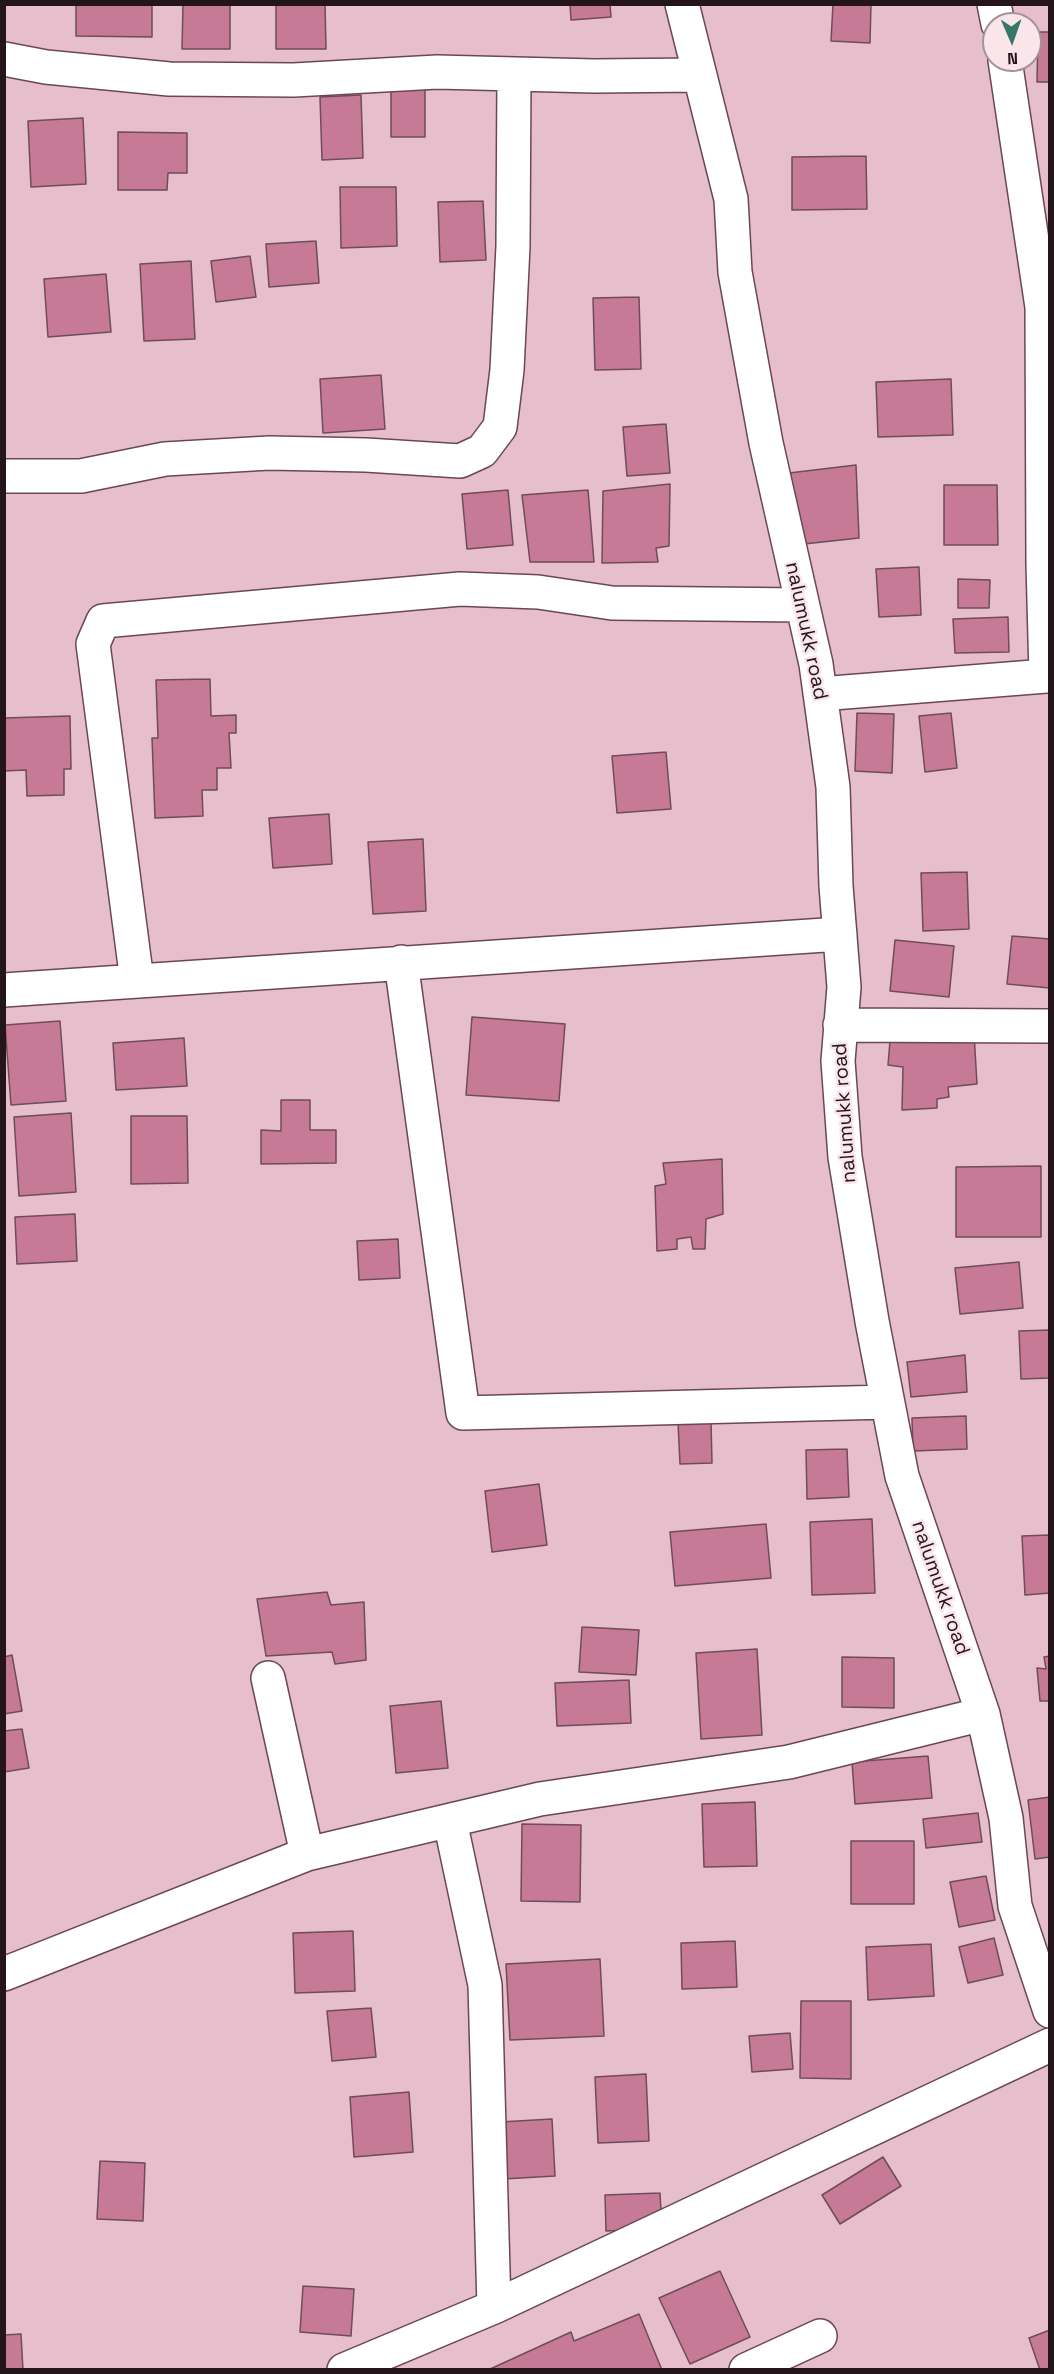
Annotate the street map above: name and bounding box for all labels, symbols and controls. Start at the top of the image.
north arrow [982,12,1042,72]
text: N [1007,48,1018,69]
street label: nalumukk road [780,560,832,702]
street label: nalumukk road [828,1042,862,1184]
street label: nalumukk road [906,1518,974,1658]

